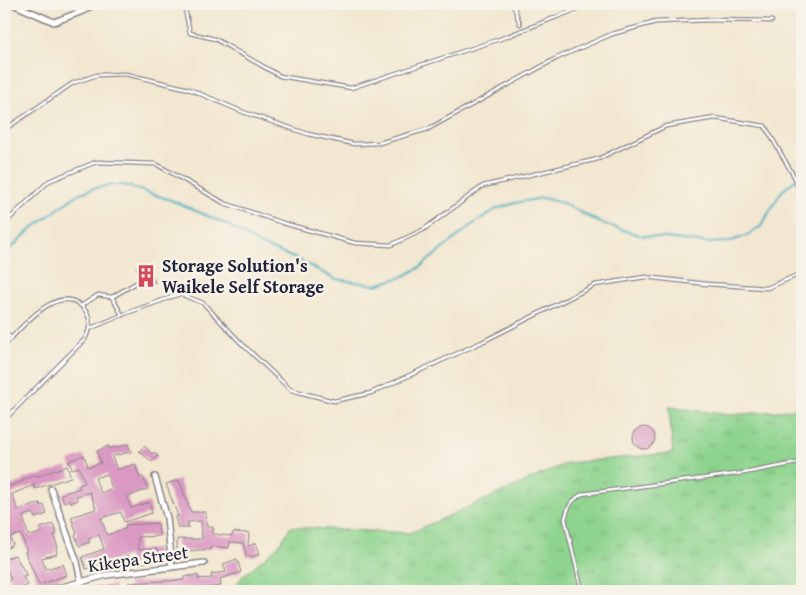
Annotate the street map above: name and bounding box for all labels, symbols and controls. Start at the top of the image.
place label: Storage Solution's Waikele Self Storage [162,252,324,300]
building icon: Storage Solution's Waikele Self Storage [133,263,159,289]
street label: Kikepa Street [86,538,190,579]

